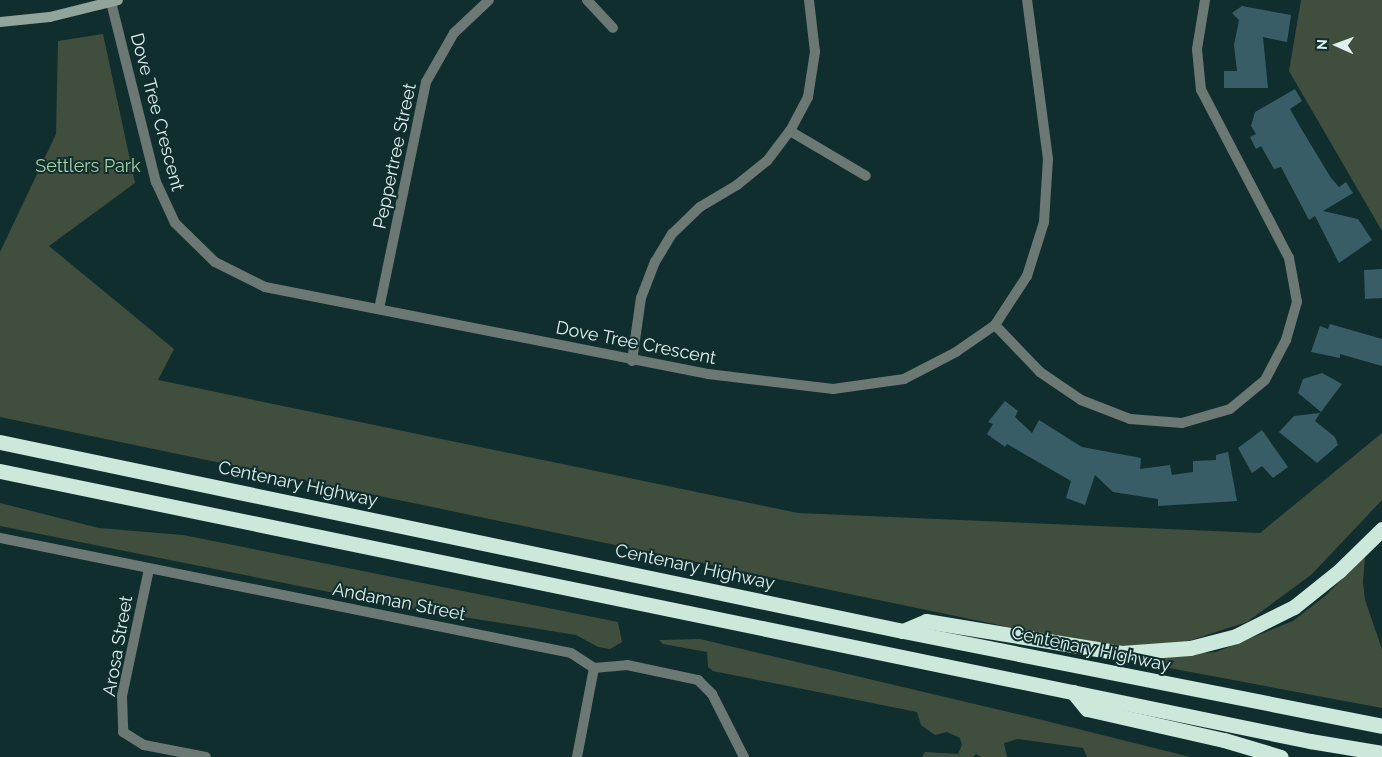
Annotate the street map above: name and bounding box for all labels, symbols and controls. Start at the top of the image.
north arrow [1312,20,1362,70]
street label: Dove Tree Crescent [125,30,189,194]
text: N [1314,39,1330,50]
street label: Peppertree Street [369,81,421,231]
park label: Settlers Park [35,155,141,177]
street label: Dove Tree Crescent [554,317,718,369]
street label: Centenary Highway [216,456,380,512]
street label: Centenary Highway [613,539,777,595]
street label: Andaman Street [331,579,467,625]
street label: Arosa Street [99,594,137,698]
street label: Centenary Highway [1009,621,1173,677]

